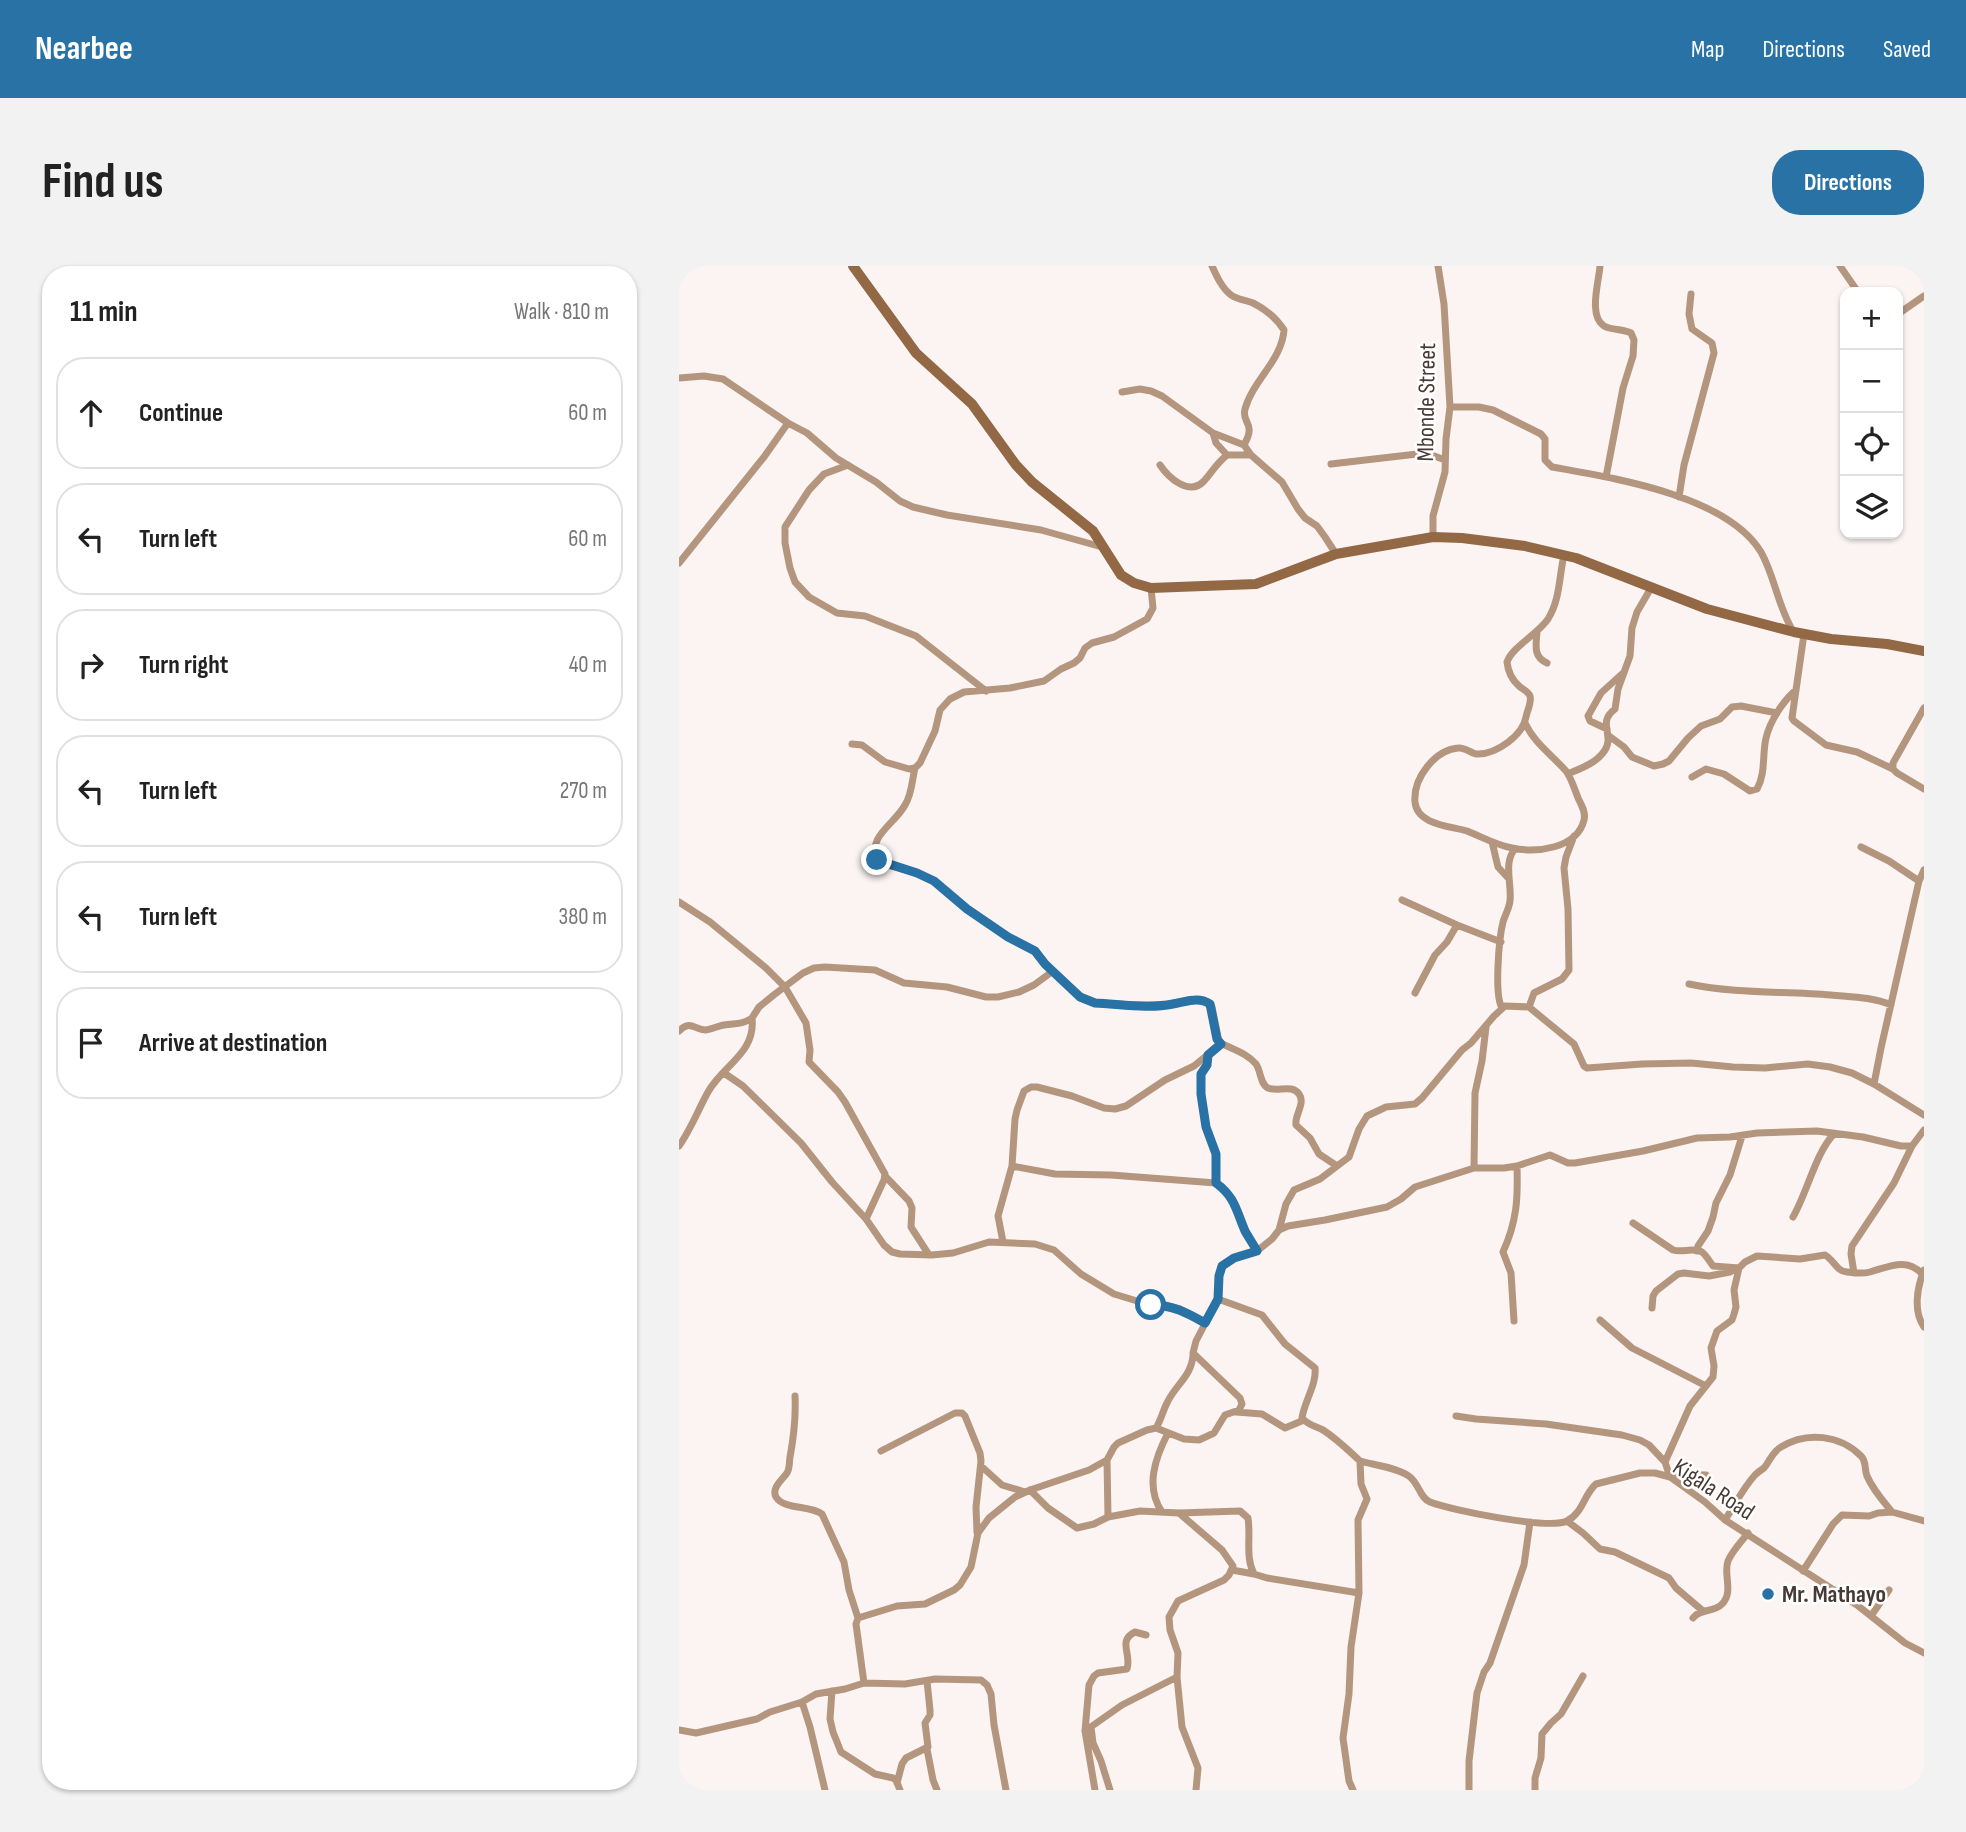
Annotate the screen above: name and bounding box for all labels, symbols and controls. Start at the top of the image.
text: Nearbee [35,29,133,69]
text: Map [1691,35,1724,64]
text: Directions [1762,35,1845,64]
text: Saved [1883,35,1931,64]
button: Directions [1772,150,1924,215]
text: Find us [42,153,164,212]
map controls [1840,287,1903,539]
button: + [1840,287,1903,350]
text: 11 min [70,294,138,330]
text: Walk · 810 m [514,298,609,326]
street label: Mbonde Street [1411,342,1442,462]
button: − [1840,350,1903,413]
icon: ahead [72,394,110,432]
text: Continue [139,398,223,429]
text: 60 m [568,399,607,427]
button: locate [1840,413,1903,476]
button: layers [1840,476,1903,539]
icon: left [72,520,110,558]
text: Turn left [139,524,217,555]
text: 60 m [568,525,607,553]
icon: right [72,646,110,684]
text: Turn right [139,650,228,681]
text: 40 m [569,651,607,679]
icon: left [72,772,110,810]
text: Turn left [139,776,217,807]
text: 270 m [560,777,607,805]
route end [861,844,892,875]
icon: left [72,898,110,936]
text: Turn left [139,902,217,933]
text: 380 m [559,903,607,931]
icon: arrive [72,1024,110,1062]
text: Arrive at destination [139,1028,327,1059]
route start [1135,1289,1166,1320]
street label: Kigala Road [1668,1452,1760,1526]
place label: Mr. Mathayo [1782,1580,1886,1609]
marker: Mr. Mathayo [1760,1586,1776,1602]

